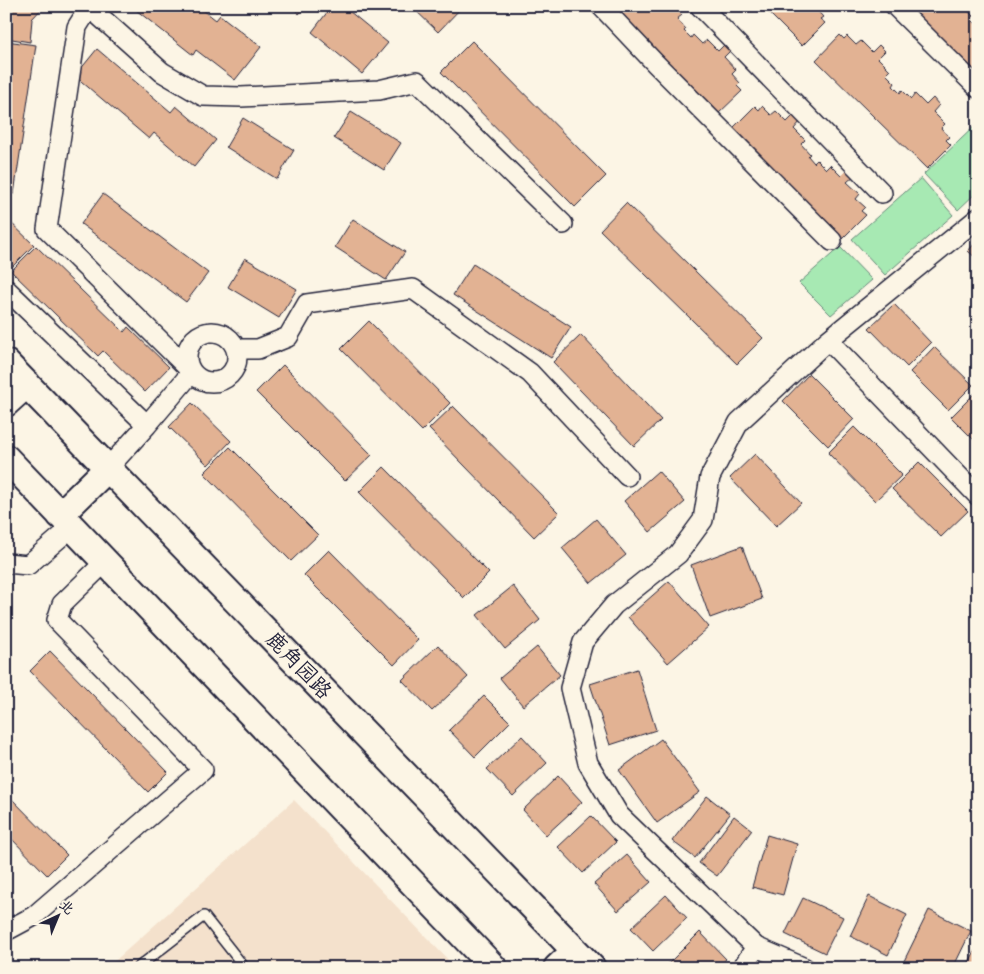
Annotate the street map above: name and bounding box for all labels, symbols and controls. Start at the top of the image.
street label: 鹿角园路 [260,626,338,704]
north arrow [32,892,82,942]
text: 北 [56,896,78,918]

